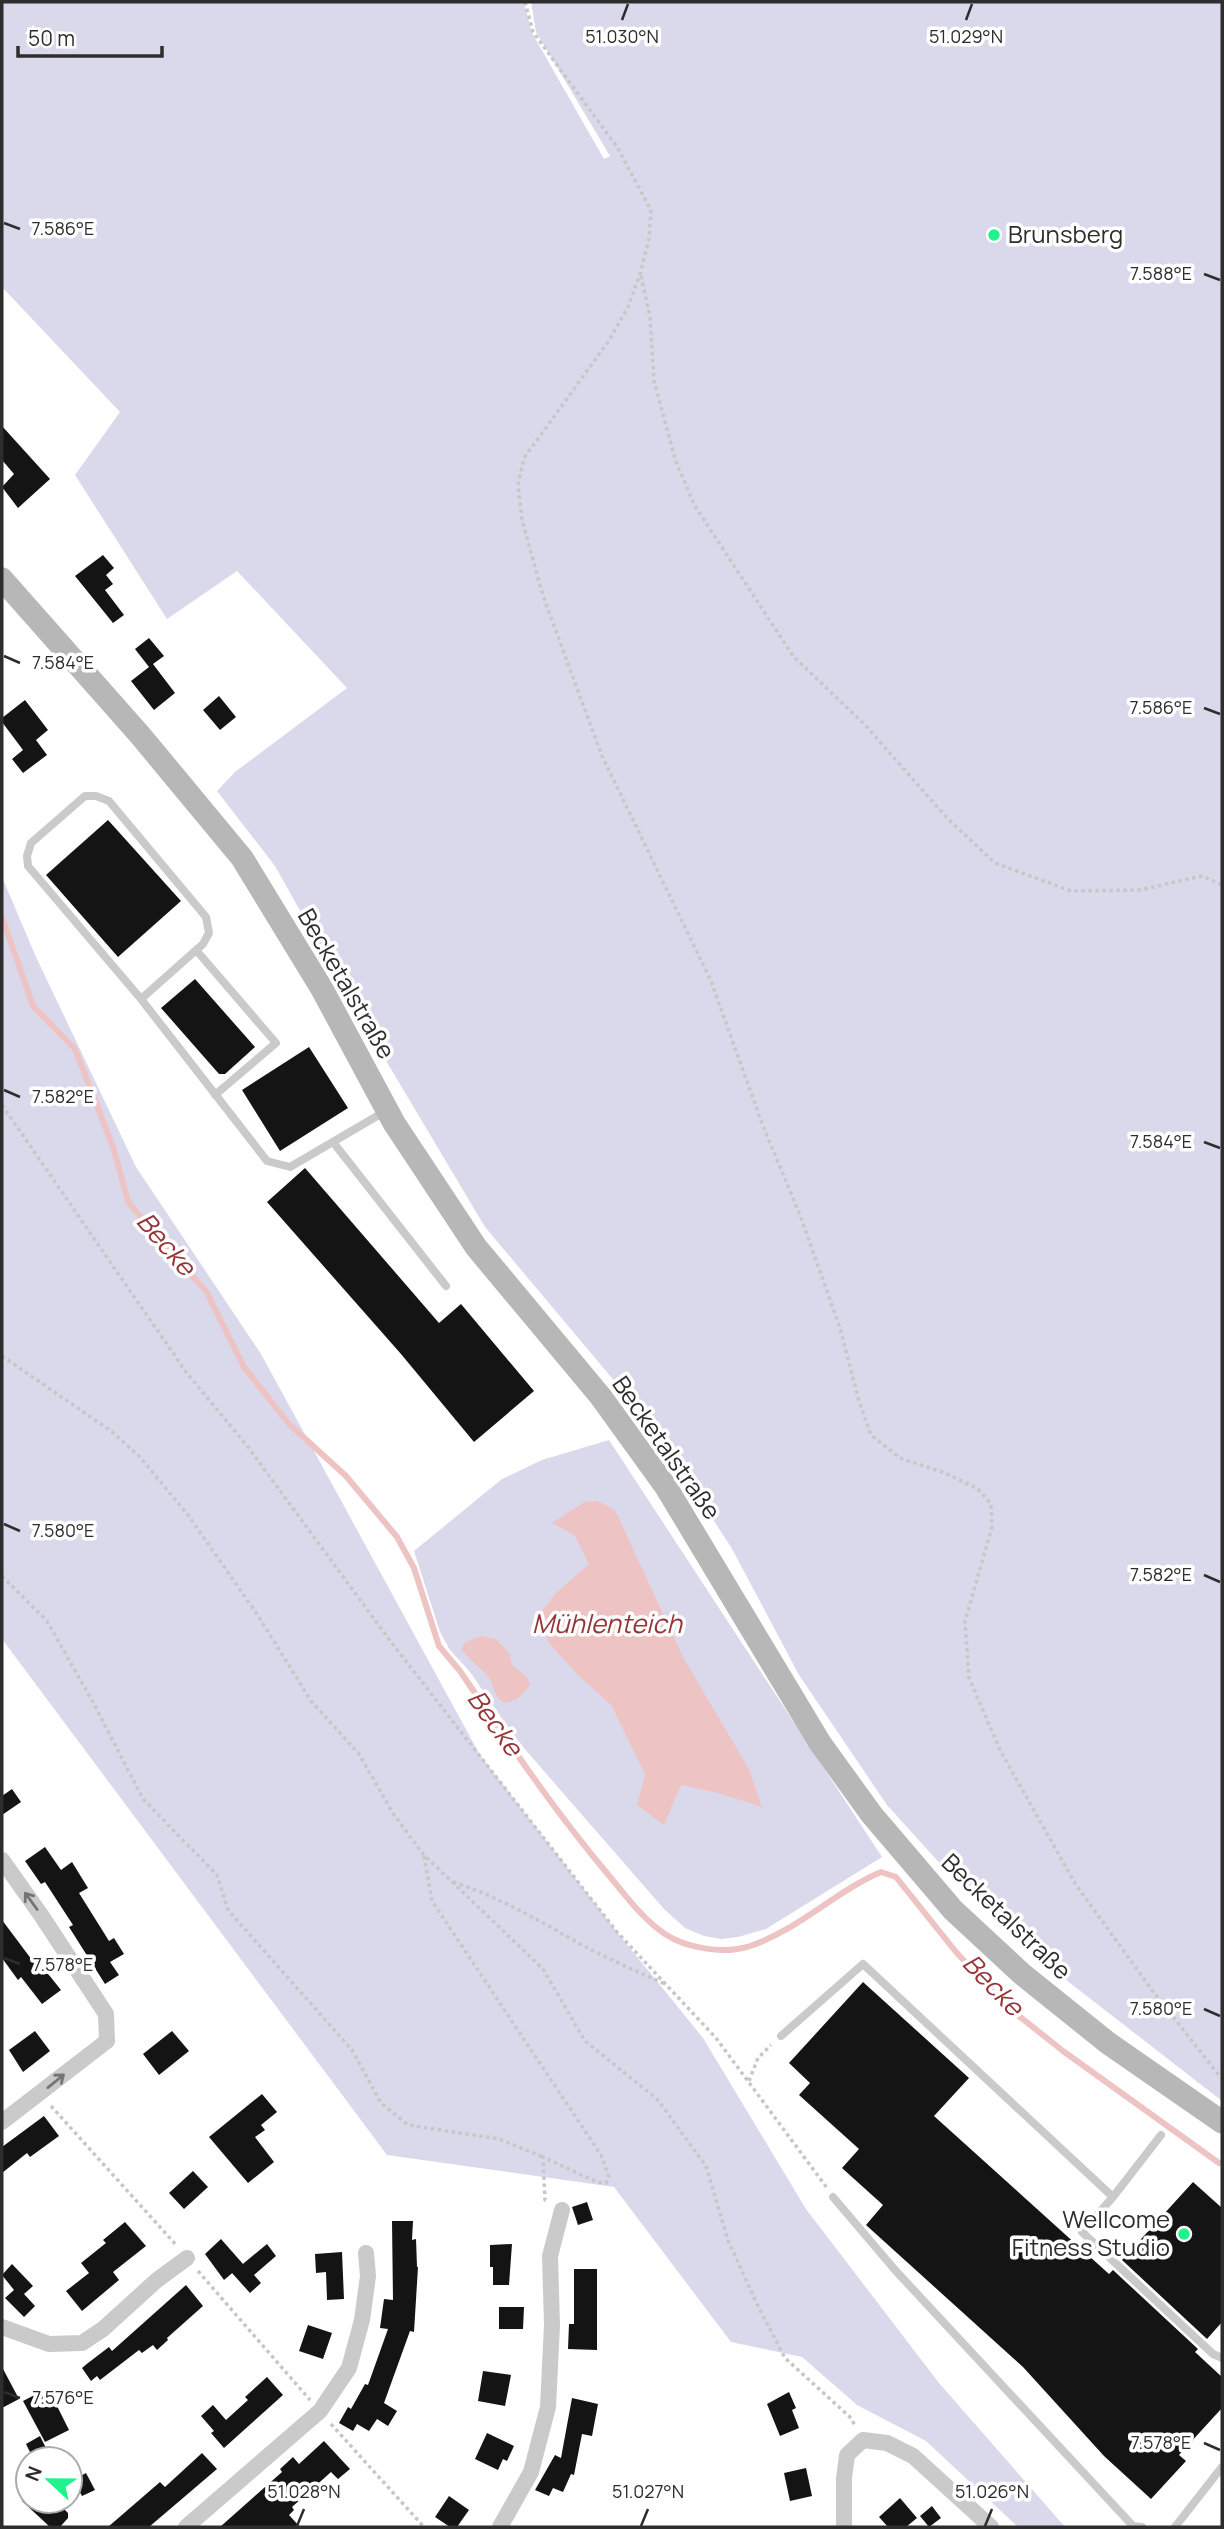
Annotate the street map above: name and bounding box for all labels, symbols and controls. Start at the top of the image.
scale bar [18,14,161,58]
text: 50 m [28,24,75,52]
text: 51.030°N [585,24,659,48]
text: 51.029°N [929,24,1003,48]
text: 7.586°E [32,216,94,240]
place label: Brunsberg [1008,217,1123,250]
marker: Brunsberg [986,227,1002,243]
text: 7.588°E [1130,261,1192,285]
text: 7.584°E [32,650,94,674]
text: 7.586°E [1130,695,1192,719]
street label: Becketalstraße [291,902,404,1064]
text: 7.582°E [32,1084,94,1108]
text: 7.584°E [1130,1129,1192,1153]
water label: Becke [129,1204,206,1284]
street label: Becketalstraße [605,1369,729,1526]
text: 7.580°E [32,1518,94,1542]
text: 7.582°E [1130,1562,1192,1586]
water label: Mühlenteich [532,1605,684,1641]
water label: Becke [460,1682,533,1764]
street label: Becketalstraße [935,1848,1077,1986]
one-way arrow [24,1892,38,1911]
water label: Becke [956,1948,1030,2022]
text: 7.578°E [33,1952,93,1976]
text: 7.580°E [1130,1996,1192,2020]
one-way arrow [47,2073,65,2089]
place label: Wellcome Fitness Studio [1012,2202,1170,2263]
marker: Wellcome Fitness Studio [1176,2226,1192,2242]
text: 7.576°E [32,2385,94,2409]
text: 7.578°E [1131,2430,1191,2454]
north arrow [14,2445,84,2515]
text: N [19,2462,48,2485]
text: 51.028°N [267,2479,341,2503]
text: 51.027°N [612,2479,684,2503]
text: 51.026°N [955,2479,1029,2503]

